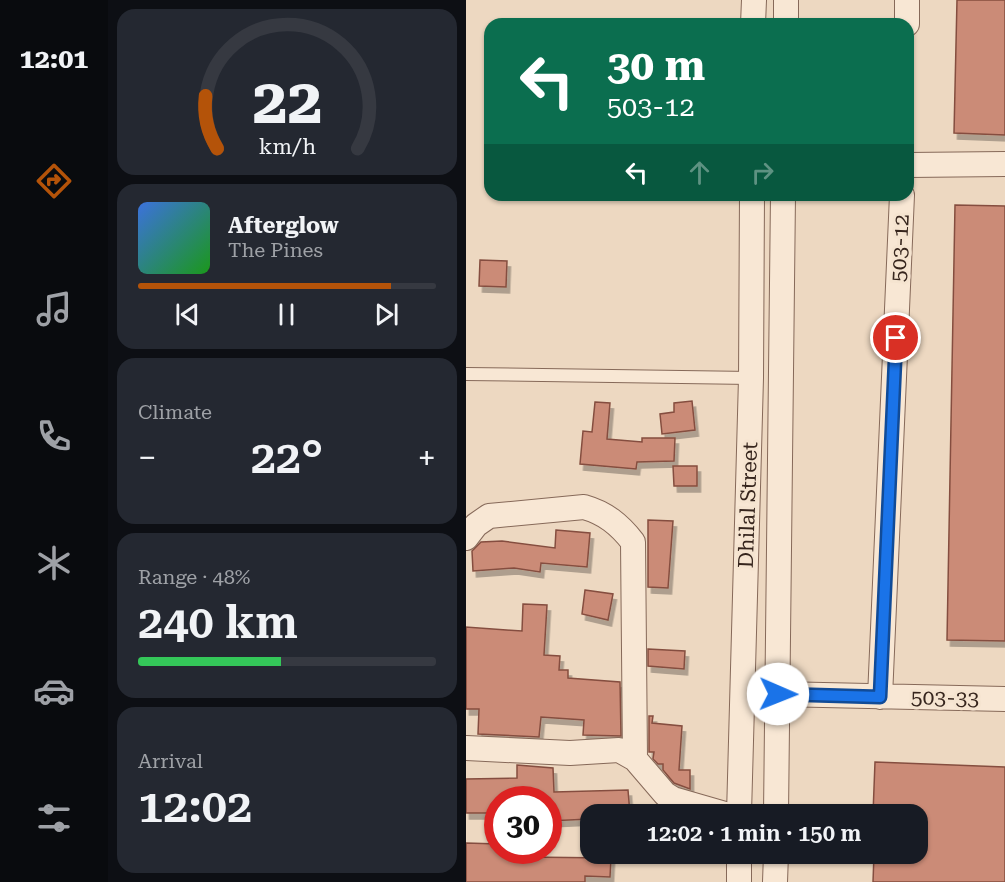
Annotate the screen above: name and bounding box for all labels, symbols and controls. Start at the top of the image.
text: 30 m [607,41,705,90]
icon: left [508,42,586,120]
text: 12:01 [20,43,88,75]
text: 22 [252,65,322,138]
text: 503-12 [607,91,695,123]
text: km/h [258,134,316,159]
icon: left [620,156,653,189]
icon: ahead [683,156,716,189]
icon: right [746,156,779,189]
icon: directions [33,160,75,202]
text: Afterglow [228,213,339,238]
street label: 503-12 [886,213,914,283]
text: The Pines [228,238,323,262]
icon: music [33,288,75,330]
icon: previous [171,298,204,331]
icon: pause [270,298,303,331]
icon: next [370,298,403,331]
pin [870,312,921,363]
icon: arrive [879,321,912,354]
text: Climate [138,400,212,424]
icon: phone [33,415,75,457]
text: 22° [251,431,323,484]
text: − [138,438,156,477]
text: + [418,438,436,477]
street label: Dhilal Street [734,441,762,569]
icon: climate [33,542,75,584]
text: Range · 48% [138,565,250,589]
text: 240 km [138,596,298,649]
position arrow [746,662,810,726]
icon: car [33,670,75,712]
street label: 503-33 [911,685,979,711]
text: Arrival [138,749,203,773]
text: 12:02 [138,780,252,833]
speed limit sign: 30 [484,786,562,864]
icon: filters [33,797,75,839]
text: 12:02 · 1 min · 150 m [647,821,861,846]

